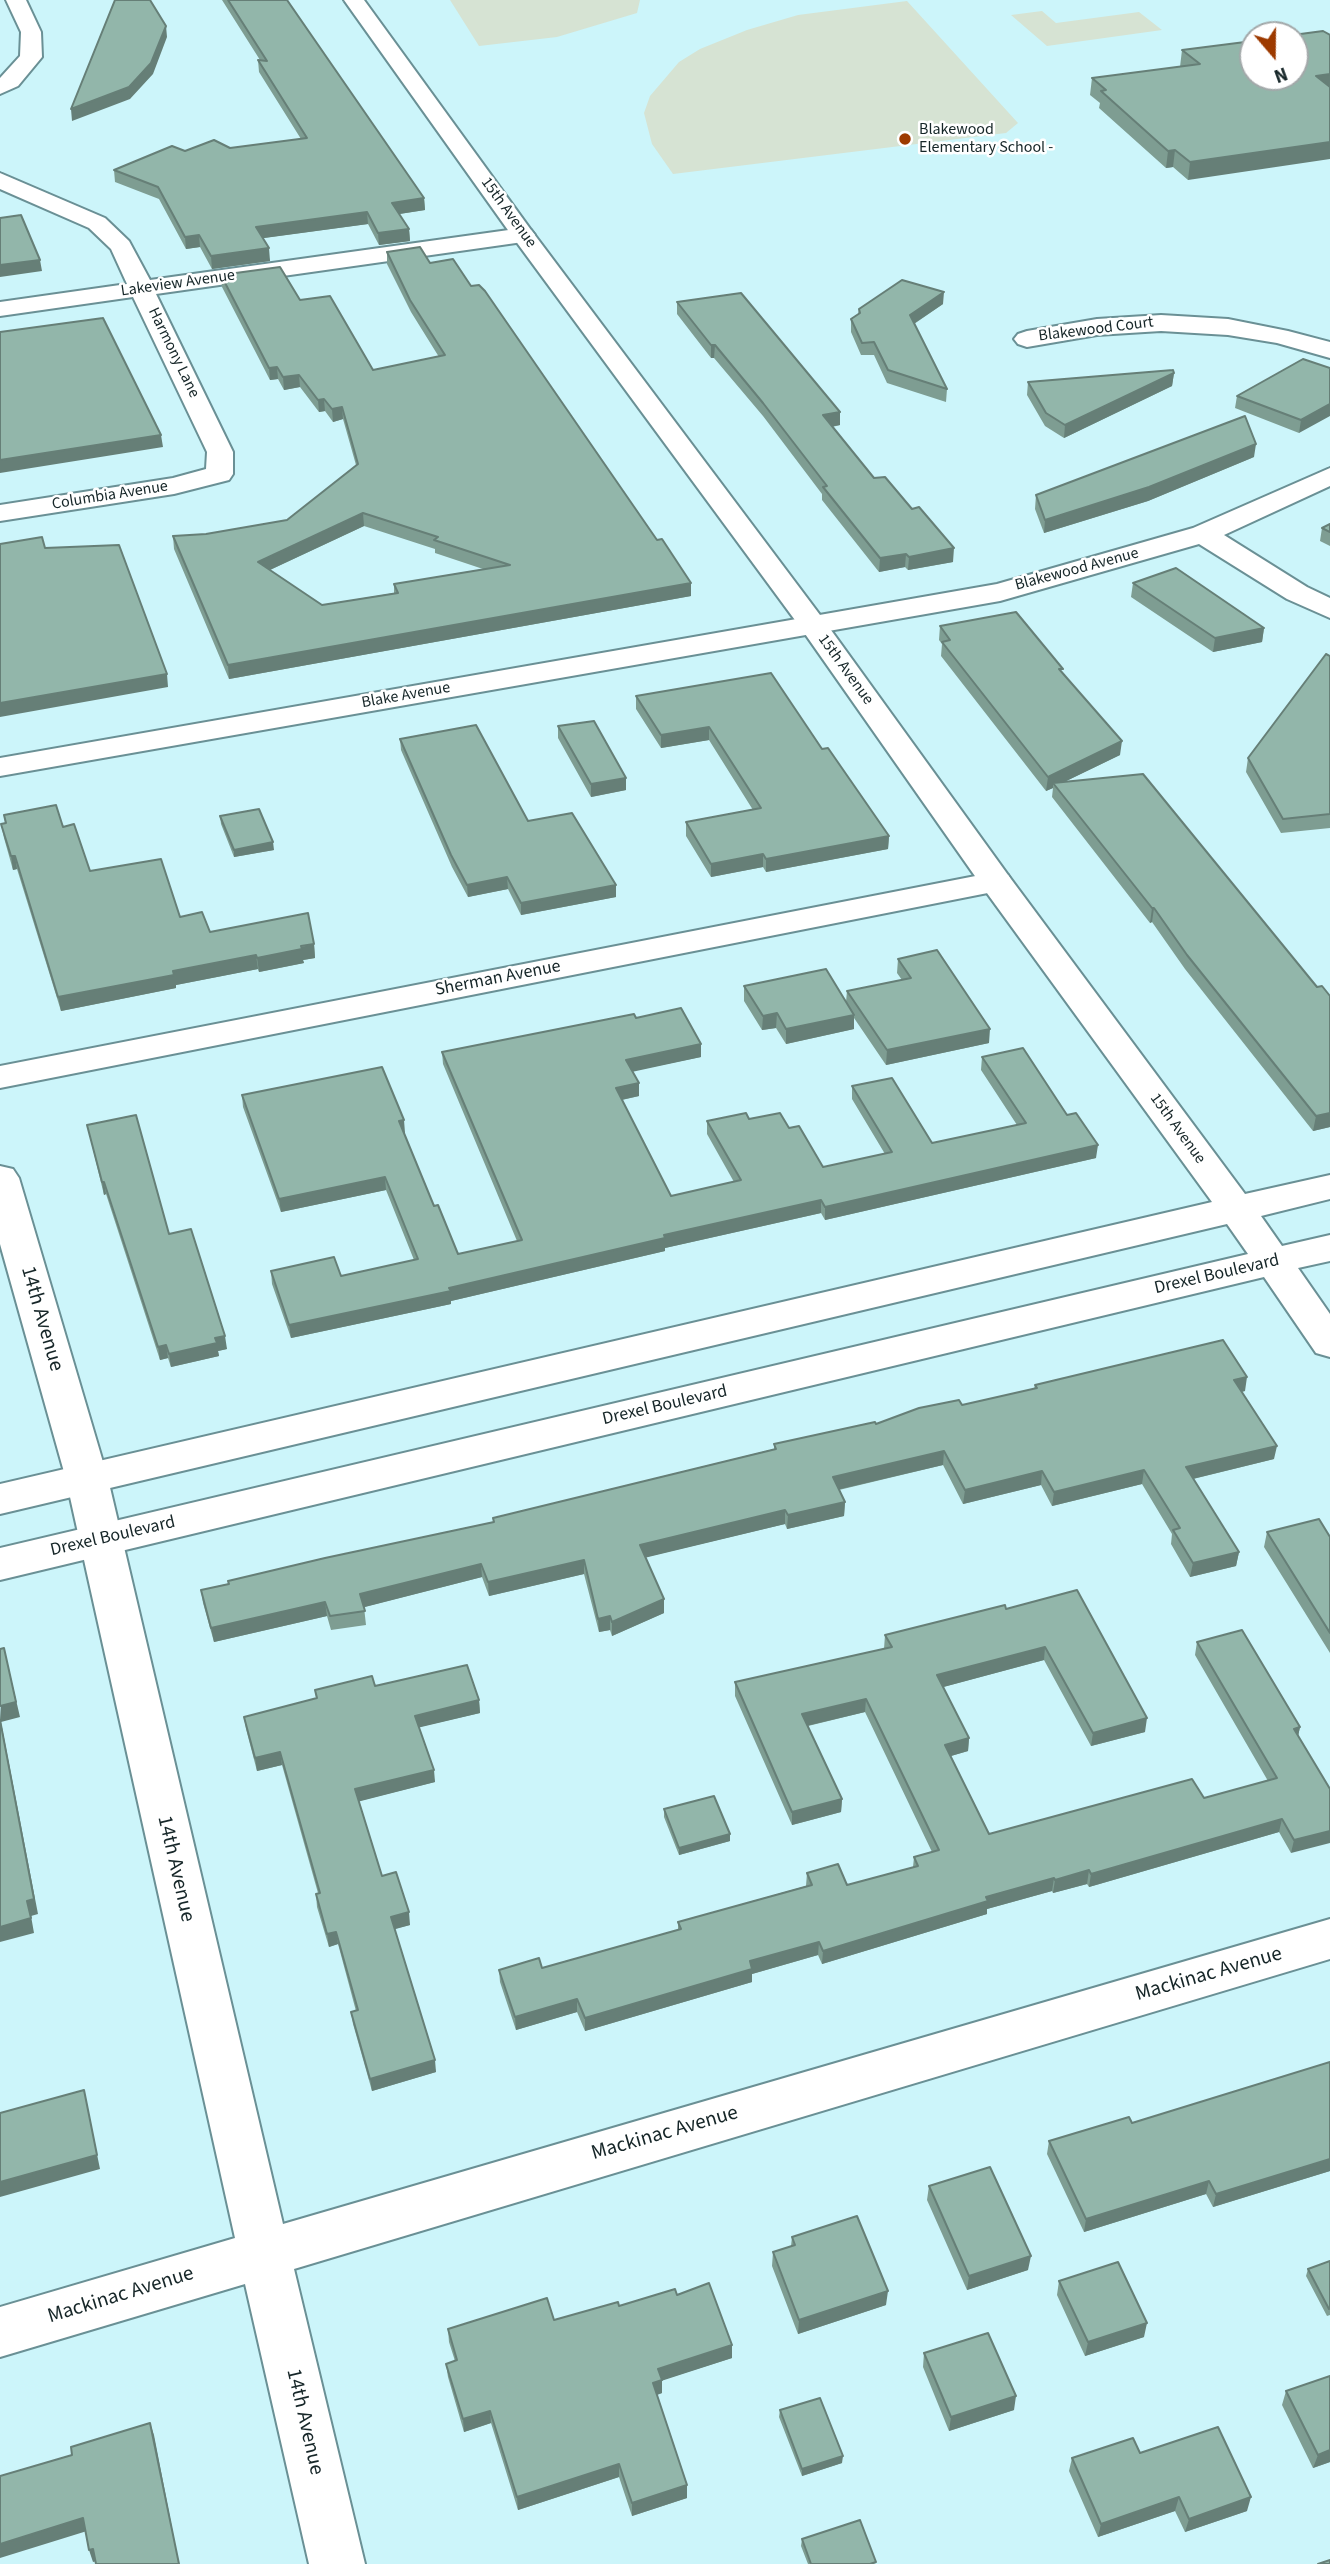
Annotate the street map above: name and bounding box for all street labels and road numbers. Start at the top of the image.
street label: 15th Avenue [476,174,540,252]
street label: Lakeview Avenue [120,266,236,302]
street label: Harmony Lane [143,305,203,401]
street label: Blakewood Court [1037,313,1155,347]
street label: Columbia Avenue [51,477,169,515]
street label: Blakewood Avenue [1013,544,1141,596]
street label: 15th Avenue [813,631,877,709]
street label: Blake Avenue [360,679,452,713]
street label: Sherman Avenue [433,956,563,1002]
street label: 15th Avenue [1145,1090,1209,1168]
street label: Drexel Boulevard [1152,1250,1282,1300]
street label: 14th Avenue [14,1263,68,1375]
street label: Drexel Boulevard [600,1381,730,1431]
street label: Drexel Boulevard [48,1512,178,1562]
street label: 14th Avenue [151,1813,199,1925]
street label: Mackinac Avenue [1133,1942,1285,2008]
street label: Mackinac Avenue [589,2101,741,2167]
street label: Mackinac Avenue [45,2262,197,2330]
street label: 14th Avenue [280,2366,328,2478]

